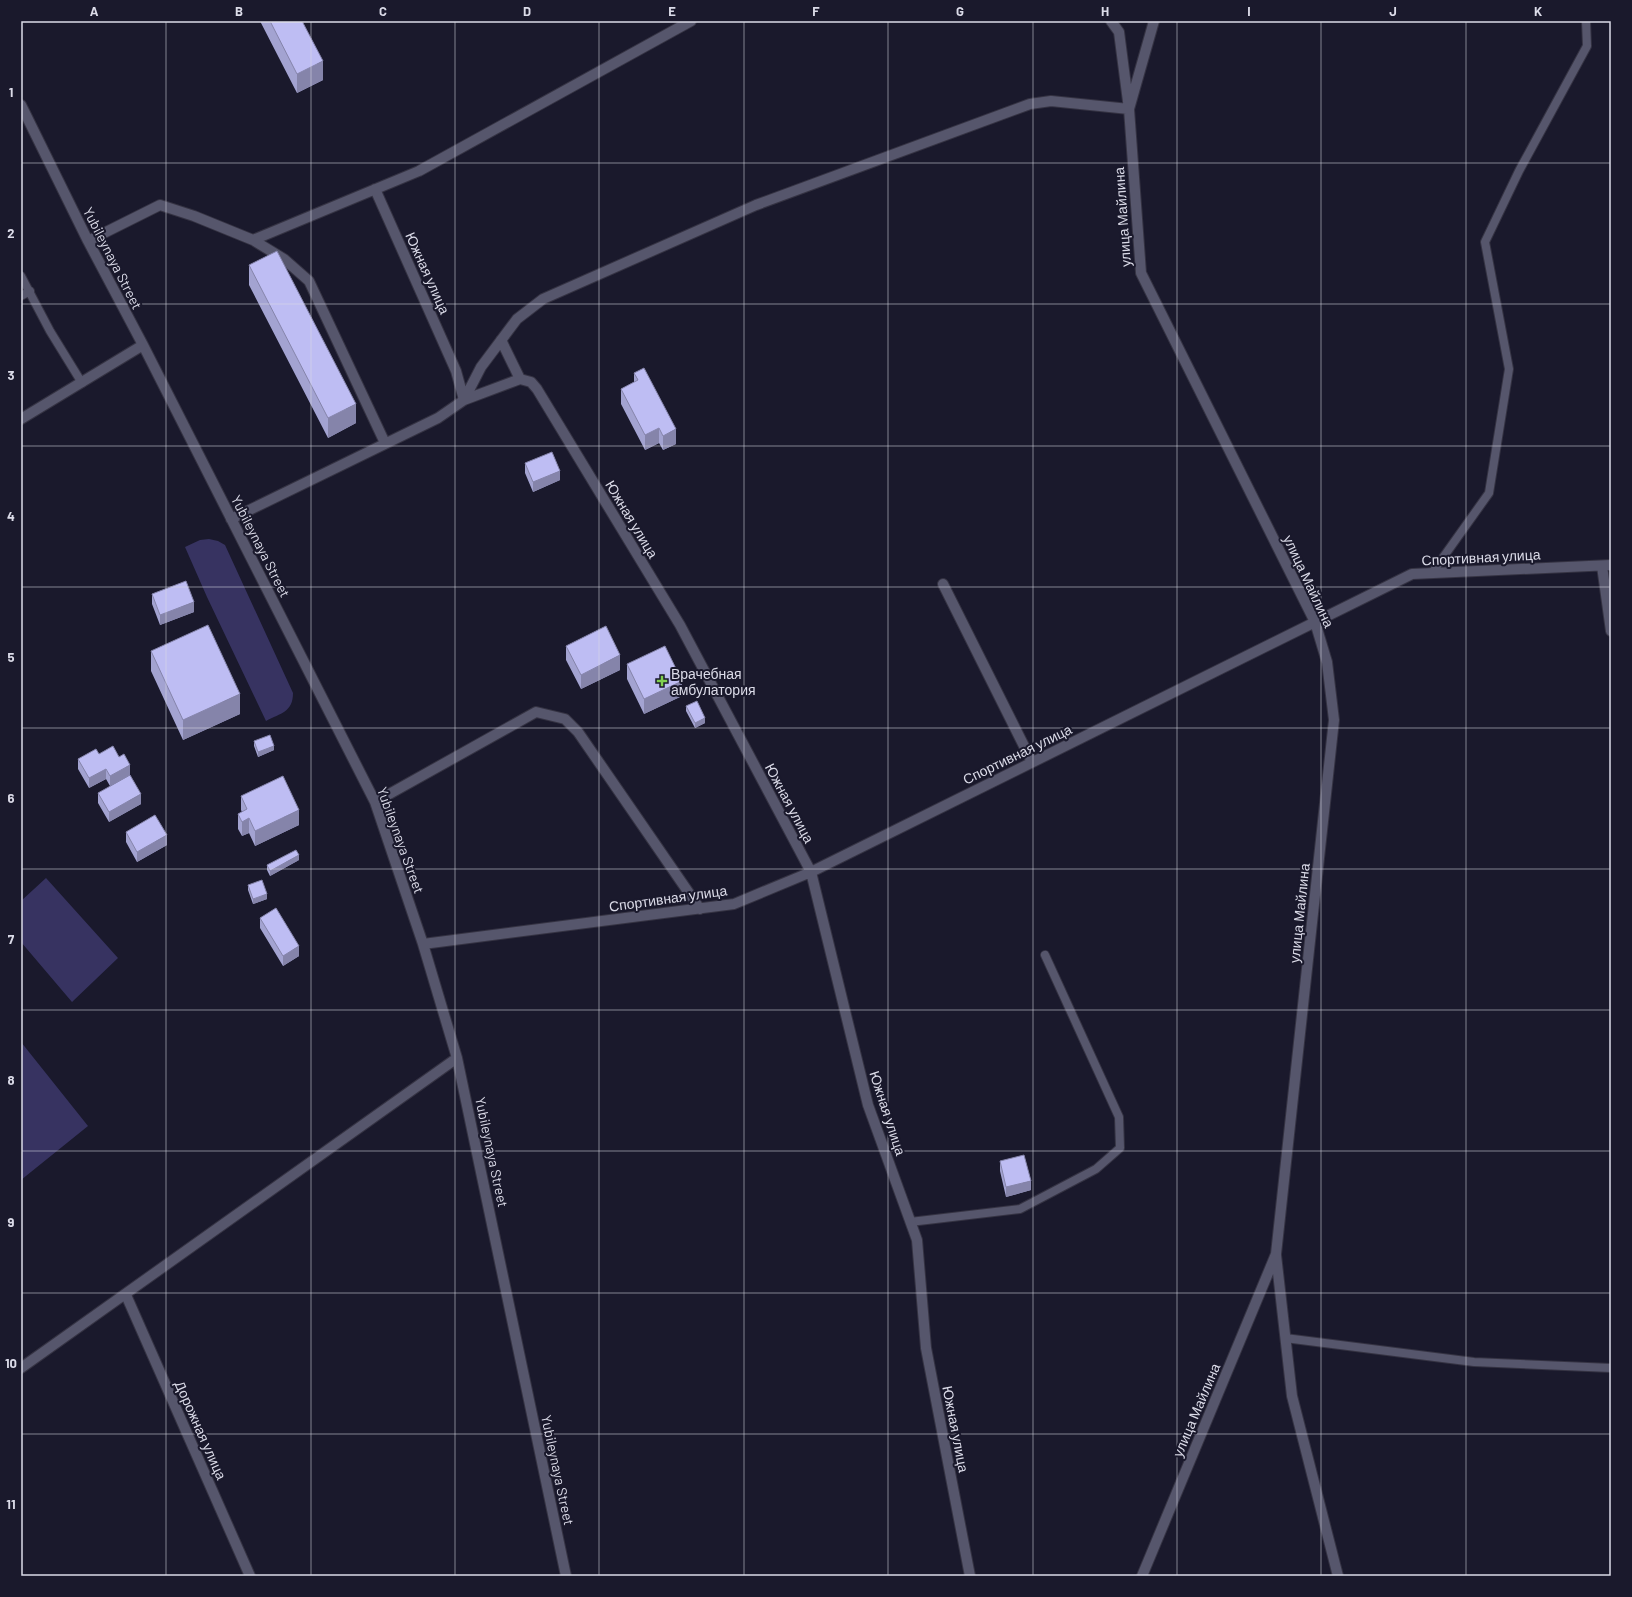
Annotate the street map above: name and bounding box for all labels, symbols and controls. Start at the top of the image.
text: A [90,3,99,19]
text: B [235,3,243,19]
text: C [379,3,387,19]
text: D [523,3,531,19]
text: E [668,3,676,19]
text: F [812,3,820,19]
text: G [956,3,964,19]
text: H [1101,3,1109,19]
text: I [1247,3,1251,19]
text: J [1389,3,1397,19]
text: K [1534,3,1542,19]
text: 1 [9,84,13,100]
street label: улица Майлина [1110,166,1134,268]
street label: Yubileynaya Street [80,204,146,312]
text: 2 [7,225,15,241]
street label: Южная улица [402,229,454,317]
text: 3 [7,367,15,383]
street label: Южная улица [602,477,662,561]
street label: Yubileynaya Street [228,492,294,600]
text: 4 [7,508,15,524]
street label: улица Майлина [1280,532,1338,630]
street label: Спортивная улица [1421,545,1541,569]
text: 5 [7,649,15,665]
place label: Врачебная амбулатория [671,665,756,698]
marker: Врачебная амбулатория [656,675,668,687]
street label: Спортивная улица [960,720,1074,788]
street label: Южная улица [762,760,818,846]
street label: Yubileynaya Street [374,784,428,896]
text: 6 [8,790,15,806]
street label: улица Майлина [1285,862,1313,964]
street label: Спортивная улица [608,881,728,915]
text: 7 [8,931,15,947]
street label: Южная улица [866,1069,910,1158]
text: 8 [7,1072,15,1088]
street label: Yubileynaya Street [472,1095,512,1209]
text: 9 [8,1214,15,1230]
text: 10 [5,1355,17,1371]
street label: улица Майлина [1169,1360,1223,1459]
street label: Дорожная улица [172,1378,231,1482]
street label: Южная улица [939,1384,973,1474]
street label: Yubileynaya Street [538,1413,578,1527]
text: 11 [6,1496,16,1512]

